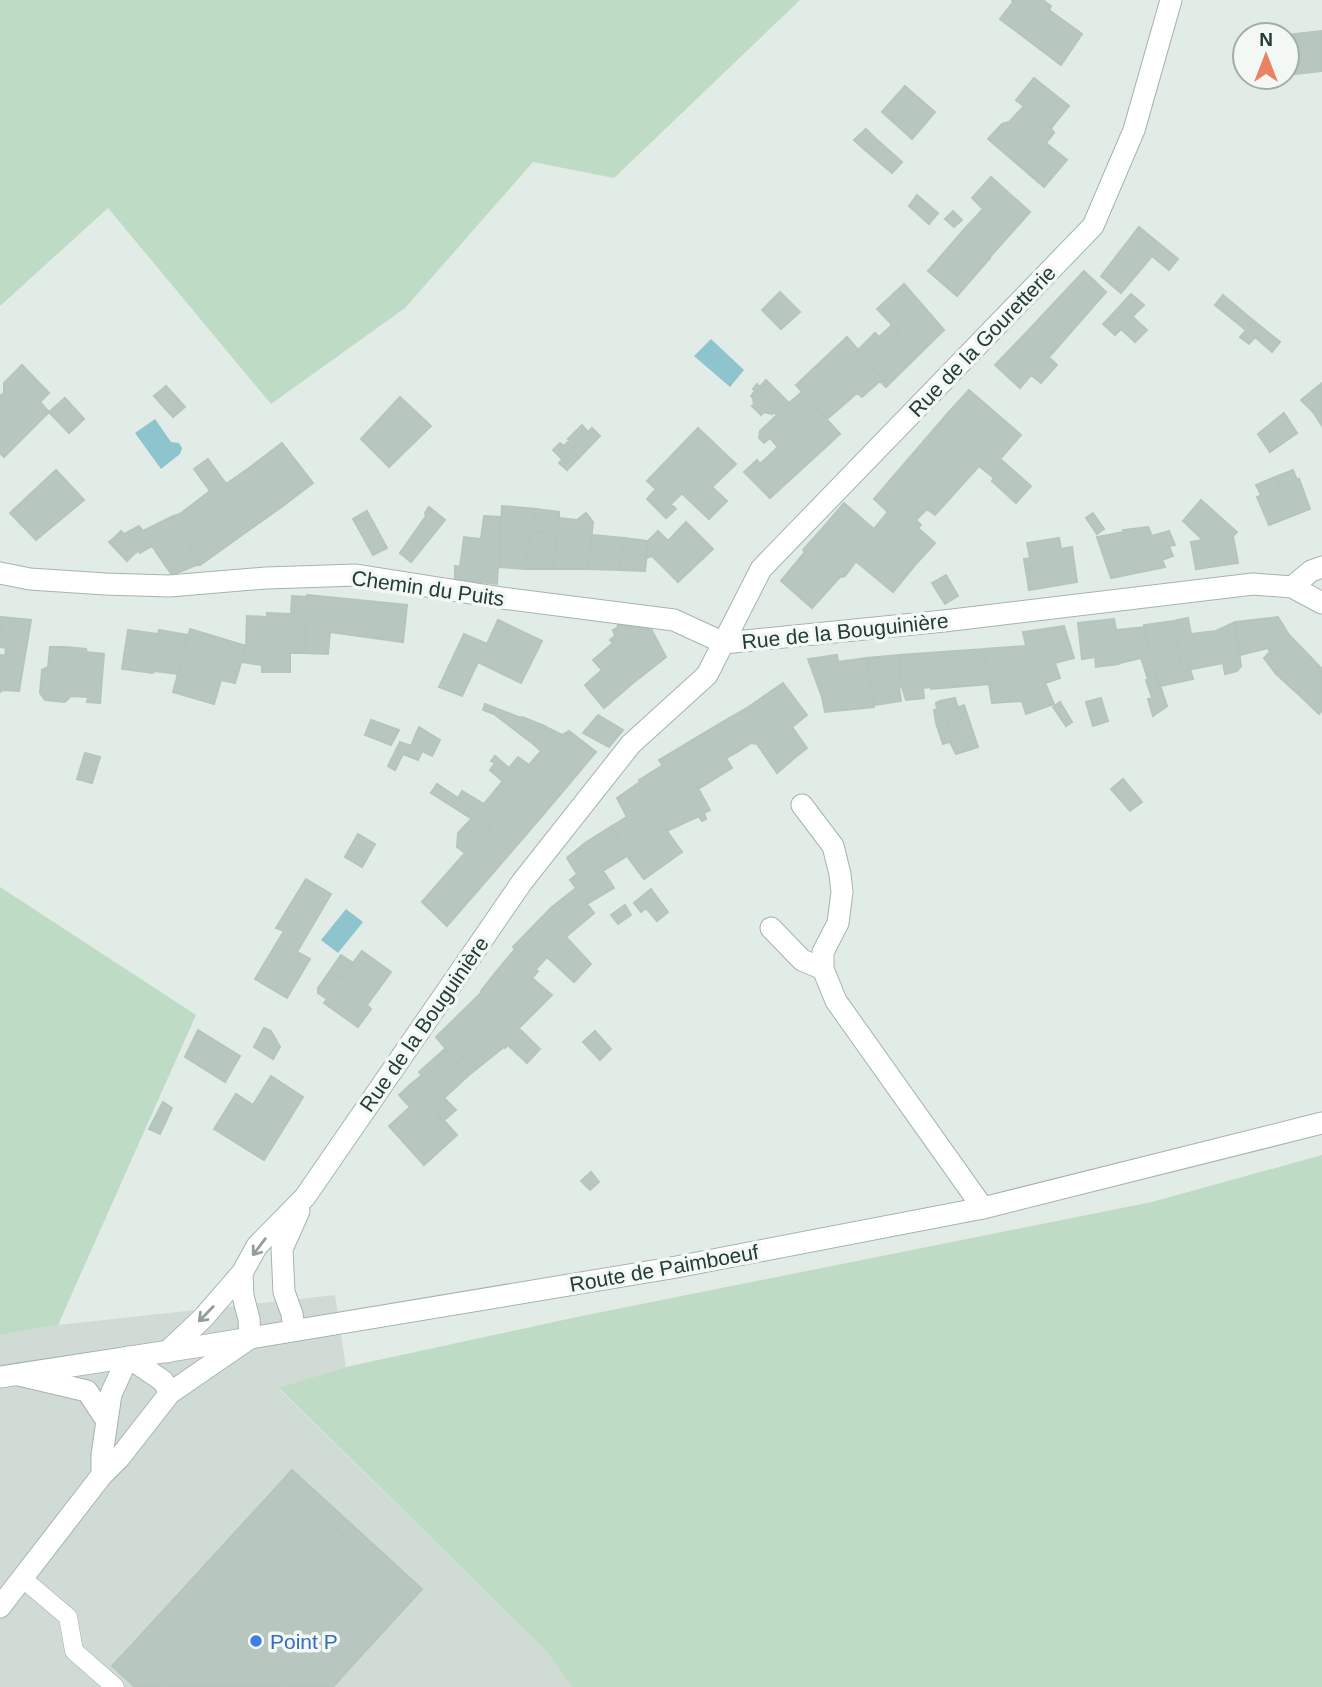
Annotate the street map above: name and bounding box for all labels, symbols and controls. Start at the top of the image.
north arrow [1231,21,1301,91]
text: N [1259,29,1273,50]
street label: Rue de la Gouretterie [904,261,1060,421]
street label: Chemin du Puits [350,566,506,610]
street label: Rue de la Bouguinière [740,609,950,653]
street label: Rue de la Bouguinière [355,932,493,1116]
one-way arrow [251,1237,266,1256]
street label: Route de Paimboeuf [568,1240,760,1296]
one-way arrow [198,1305,215,1322]
place label: Point P [270,1630,338,1653]
marker: Point P [248,1633,264,1649]

